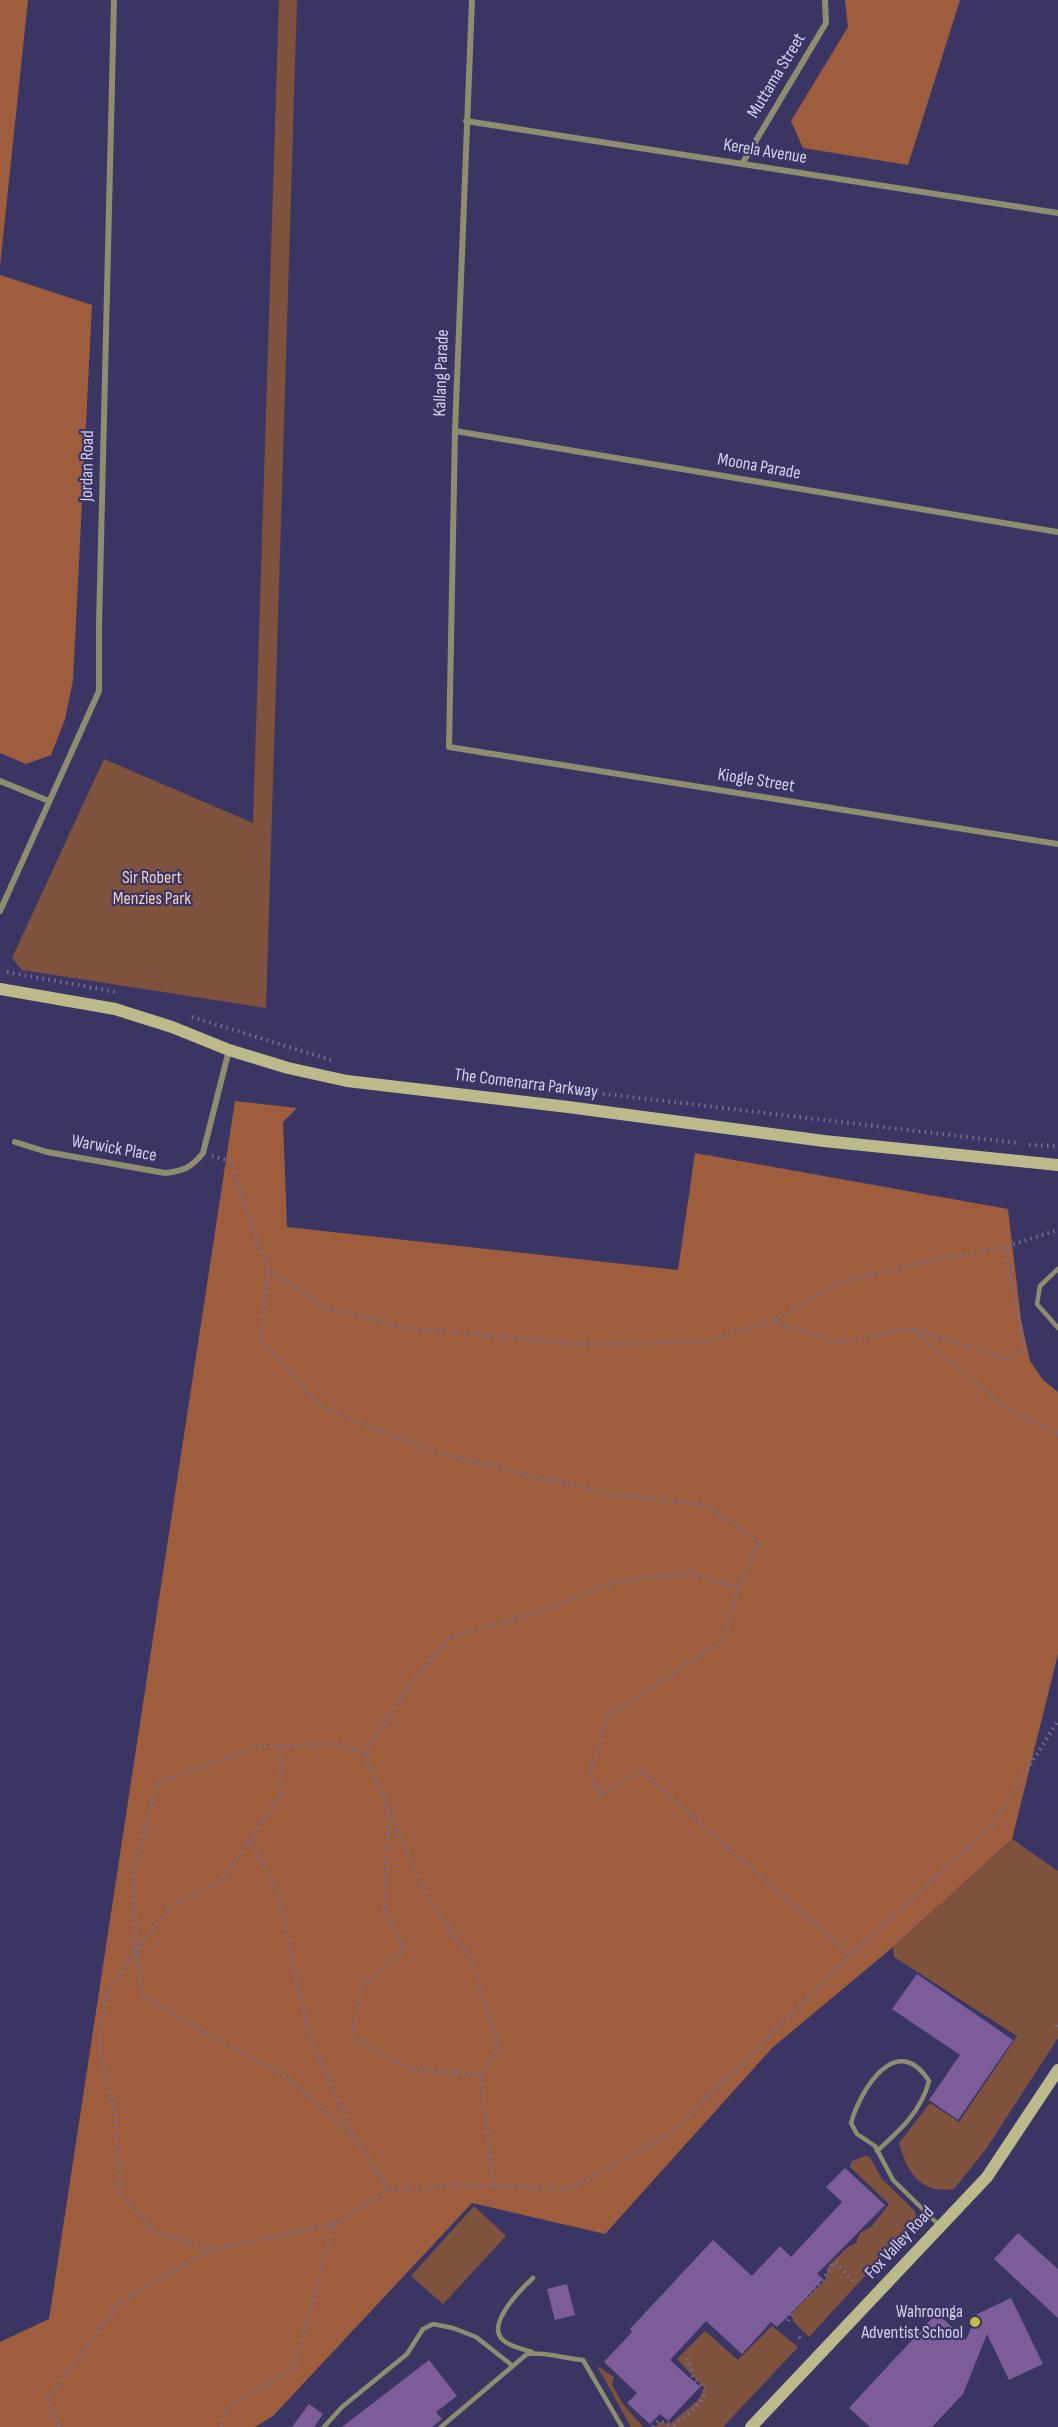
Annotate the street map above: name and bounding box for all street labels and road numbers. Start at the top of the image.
street label: Muttama Street [743,30,811,122]
street label: Kerela Avenue [722,135,808,169]
street label: Kallang Parade [430,329,454,417]
street label: Jordan Road [77,430,99,502]
street label: Moona Parade [716,449,802,485]
street label: Kiogle Street [716,764,796,798]
street label: The Comenarra Parkway [453,1064,599,1104]
street label: Warwick Place [70,1131,158,1167]
street label: Fox Valley Road [861,2202,939,2284]

